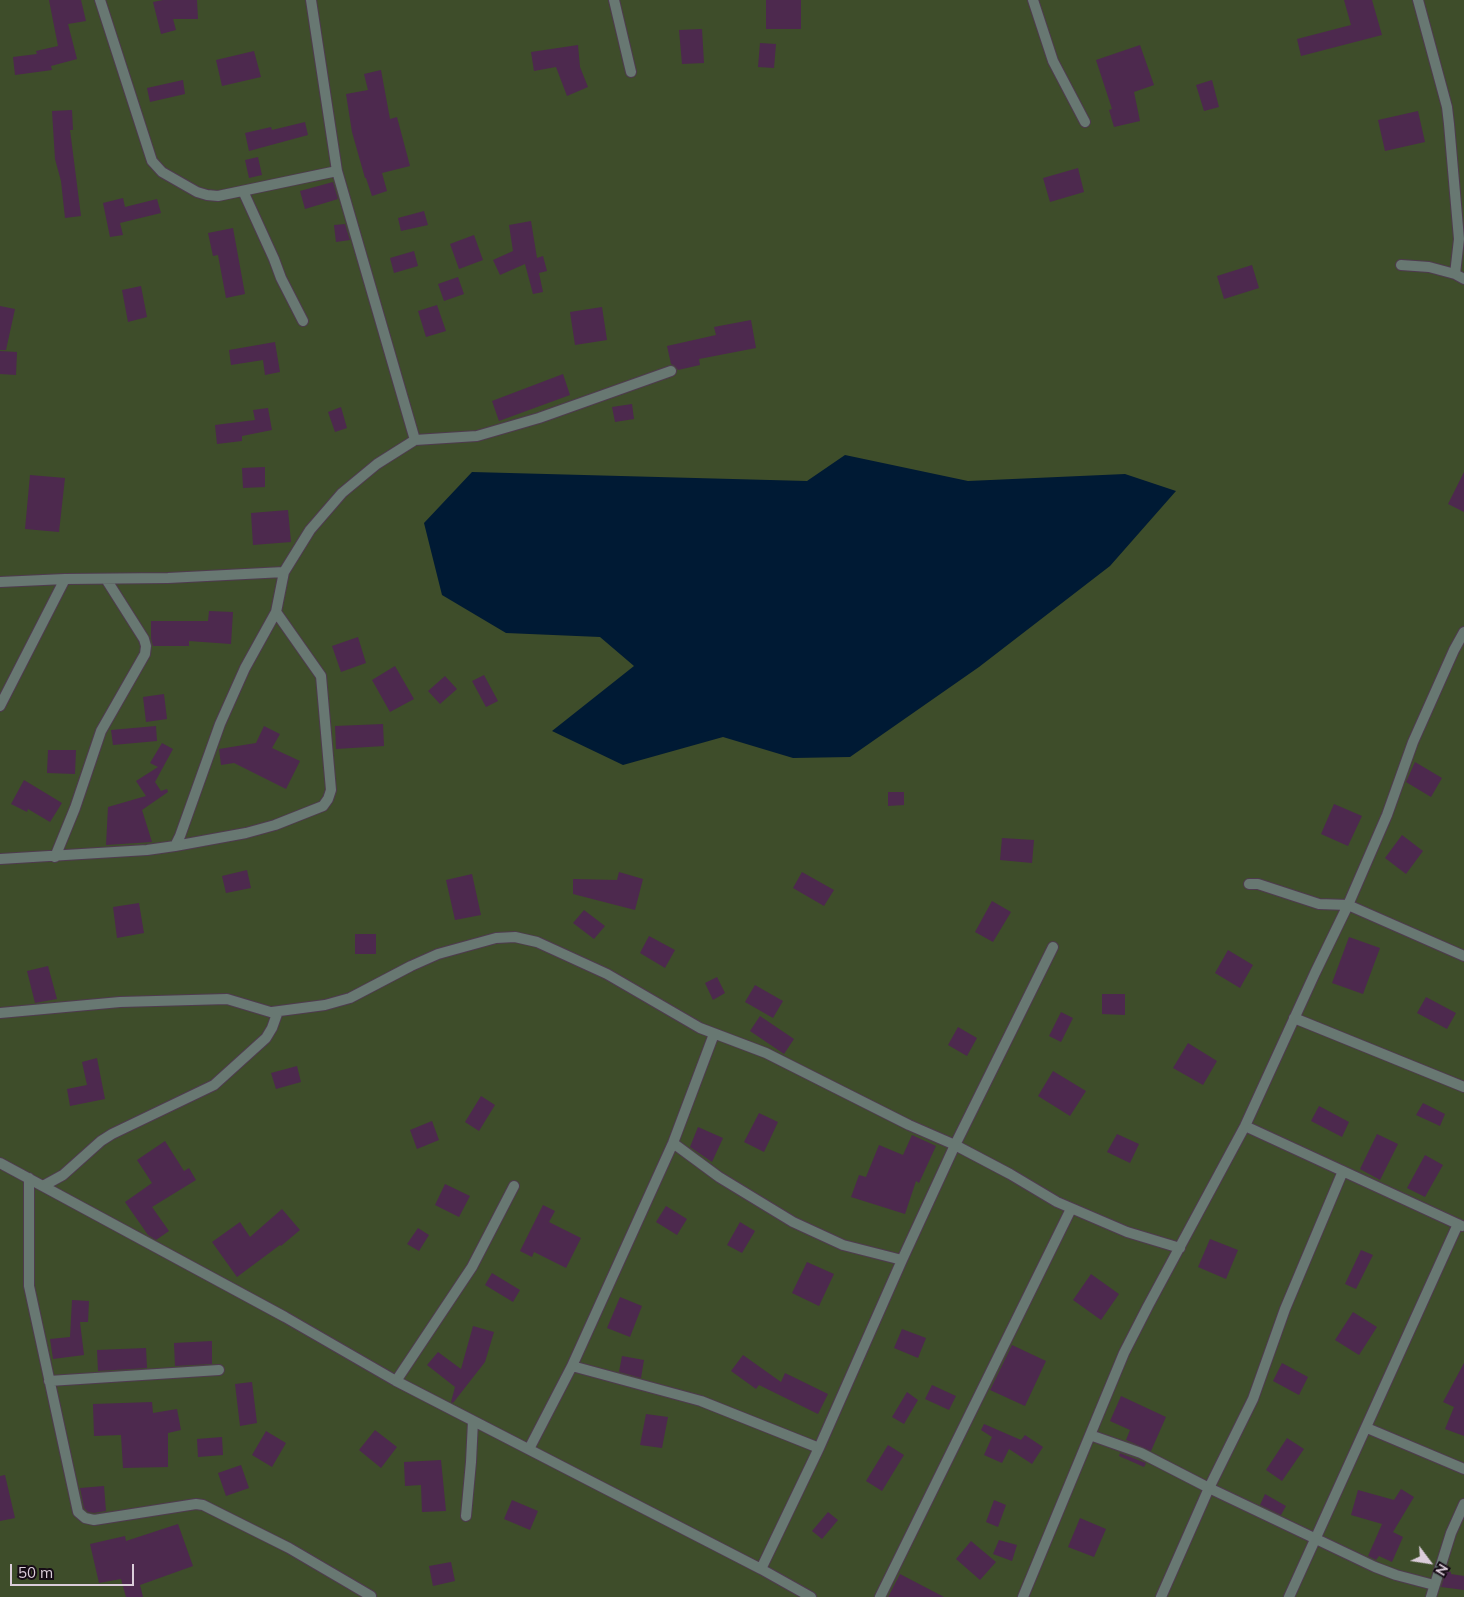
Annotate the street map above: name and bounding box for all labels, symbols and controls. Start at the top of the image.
north arrow [1404,1537,1454,1587]
scale bar [12,1554,136,1586]
text: N [1431,1561,1452,1579]
text: 50 m [18,1563,53,1582]

